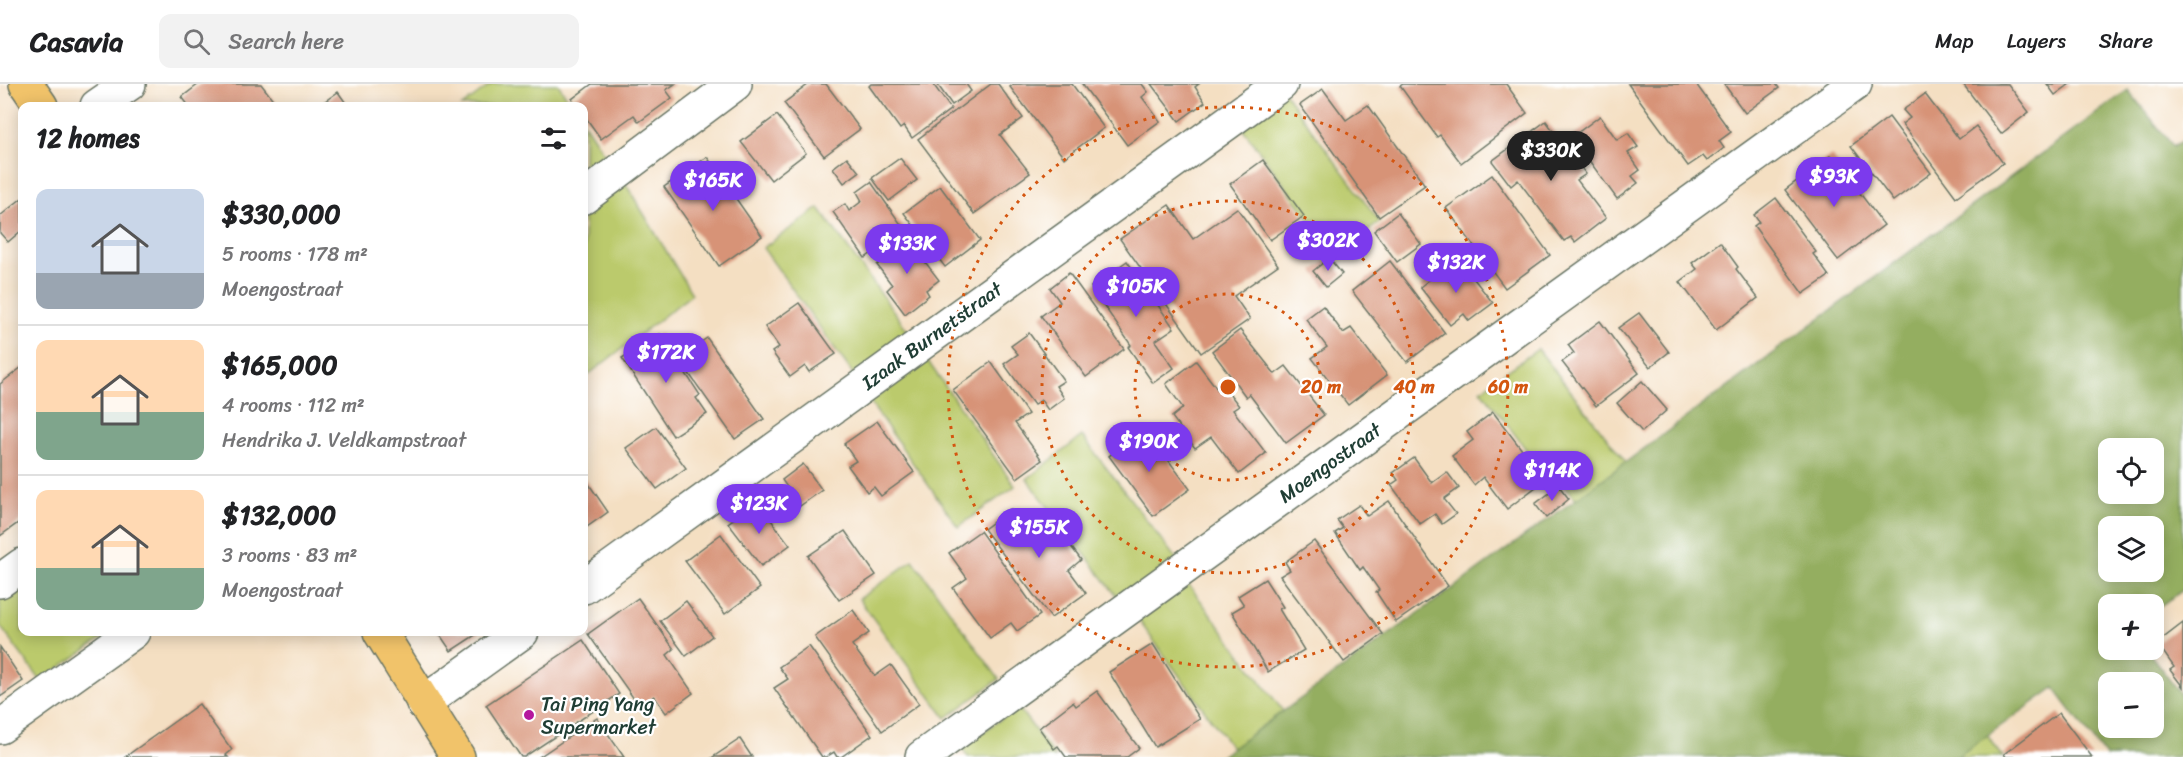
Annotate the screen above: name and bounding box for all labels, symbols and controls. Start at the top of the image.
search box [159,14,579,68]
text: Casavia [30,17,123,66]
text: Search here [228,22,344,61]
text: Map [1935,22,1974,60]
text: Layers [2007,22,2066,60]
text: Share [2099,22,2153,60]
icon: search [180,25,213,58]
text: 12 homes [36,115,140,161]
icon: filters [537,122,570,155]
pin: $330K [1509,131,1593,182]
text: $330K [1521,133,1581,168]
pin: $93K [1798,157,1870,208]
text: $93K [1810,159,1858,194]
pin: $165K [671,161,755,212]
text: $165K [684,163,742,198]
text: $330,000 [222,191,341,237]
icon: home [84,213,156,285]
pin: $302K [1286,221,1370,272]
text: $302K [1298,223,1358,258]
pin: $133K [865,224,949,275]
text: $133K [879,226,935,261]
text: 5 rooms · 178 m² [222,237,368,272]
pin: $132K [1414,243,1498,294]
text: $132K [1428,245,1484,280]
pin: $105K [1094,267,1178,318]
text: $105K [1106,269,1166,304]
text: Moengostraat [222,272,343,307]
street label: Izaak Burnetstraat [853,272,1011,400]
pin: $172K [624,333,708,384]
text: $172K [637,335,695,370]
text: $165,000 [222,342,338,388]
icon: home [84,364,156,436]
text: 20 m [1300,371,1341,403]
text: 40 m [1392,371,1435,403]
text: 60 m [1487,371,1528,403]
centre of rings [1218,377,1238,397]
text: 4 rooms · 112 m² [222,388,365,423]
street label: Moengostraat [1271,413,1390,513]
pin: $190K [1107,422,1191,473]
text: Hendrika J. Veldkampstraat [222,423,466,458]
text: $190K [1119,424,1179,459]
map controls [2098,438,2164,738]
button: locate [2098,438,2164,504]
pin: $114K [1510,451,1594,502]
text: $114K [1524,453,1580,488]
pin: $123K [717,484,801,535]
text: $123K [731,486,787,521]
text: $132,000 [222,492,336,538]
pin: $155K [997,508,1081,559]
text: $155K [1010,510,1068,545]
icon: home [84,514,156,586]
button: layers [2098,516,2164,582]
text: 3 rooms · 83 m² [222,538,357,573]
text: Moengostraat [222,573,343,608]
button: + [2098,594,2164,660]
button: − [2098,672,2164,738]
place label: Tai Ping Yang Supermarket [541,687,657,745]
marker: Tai Ping Yang Supermarket [522,708,536,722]

